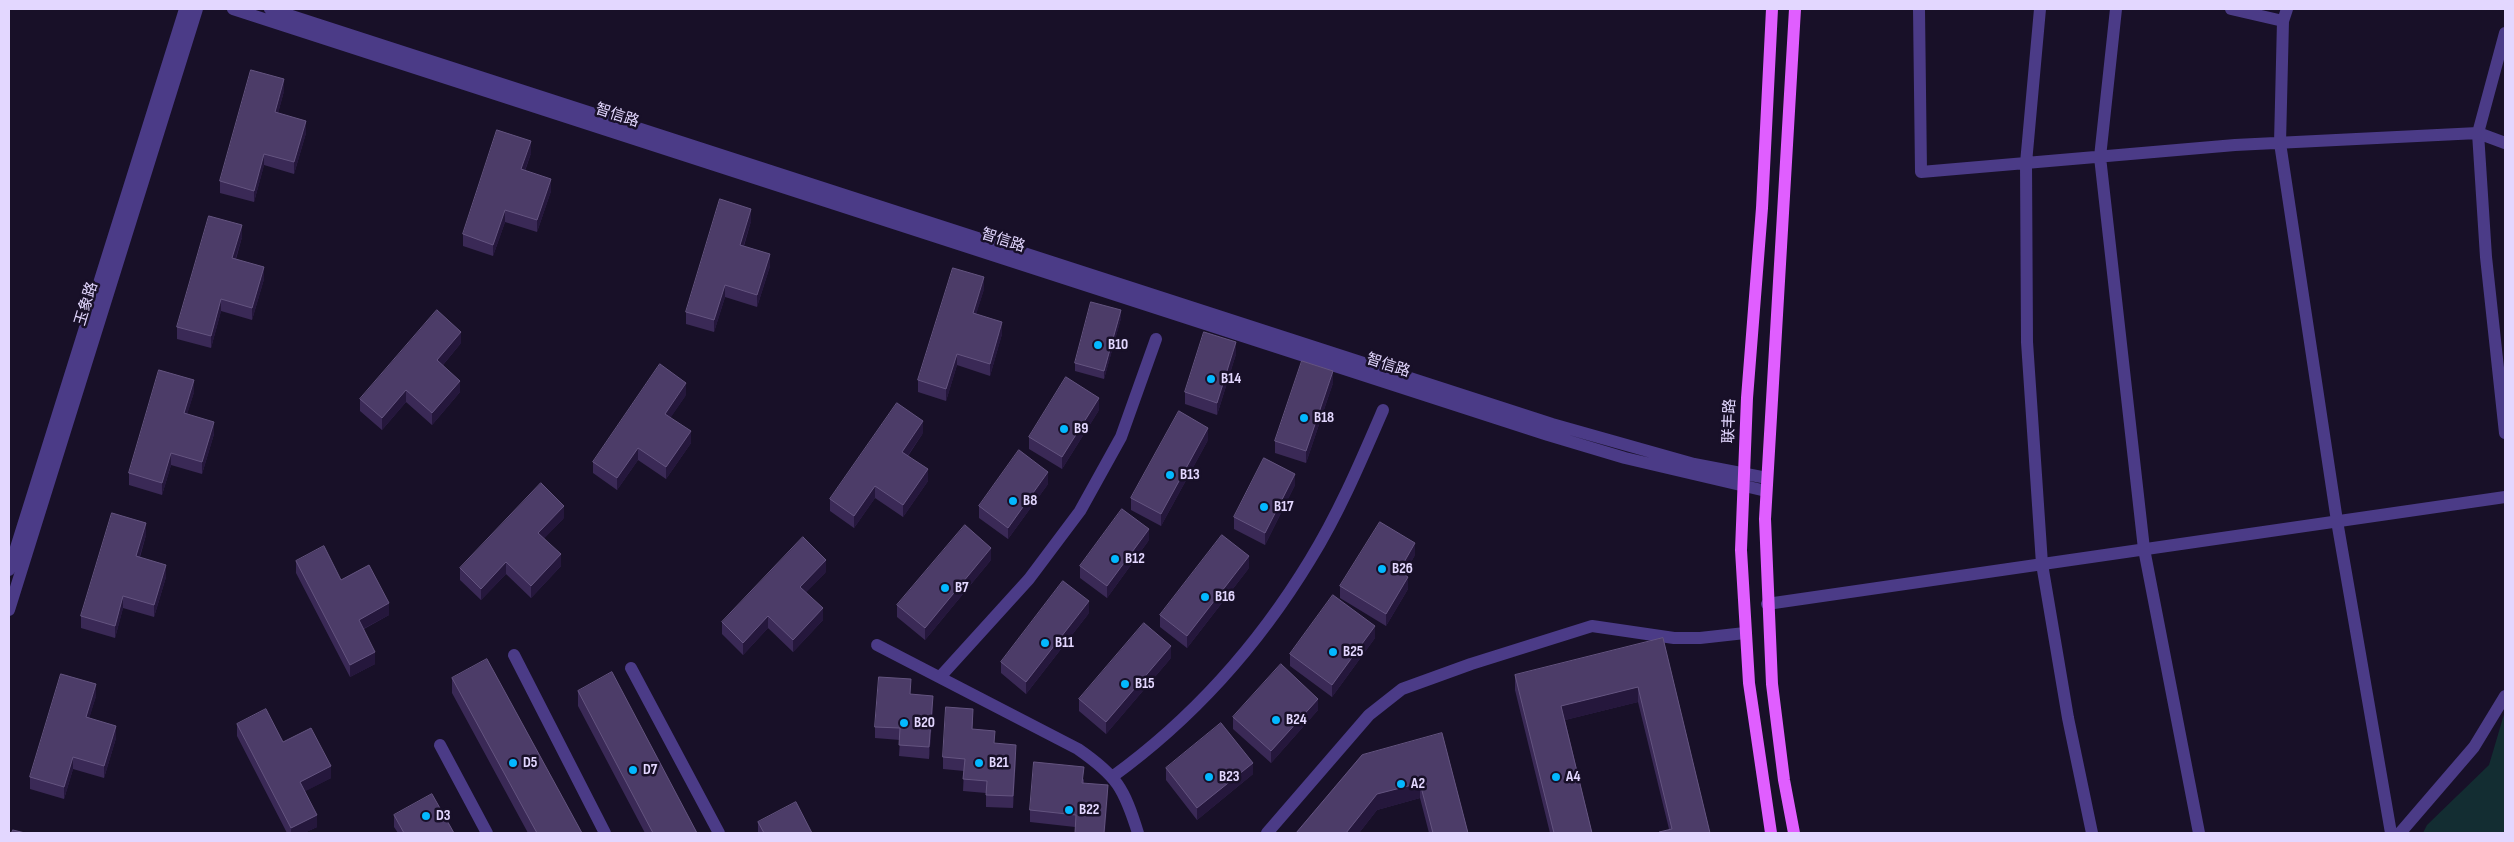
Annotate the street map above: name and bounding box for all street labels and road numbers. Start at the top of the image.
street label: 智信路 [593,100,641,132]
street label: 智信路 [979,225,1027,257]
street label: 玉象路 [72,280,102,328]
street label: 智信路 [1364,350,1412,382]
street label: 联丰路 [1720,398,1740,444]

